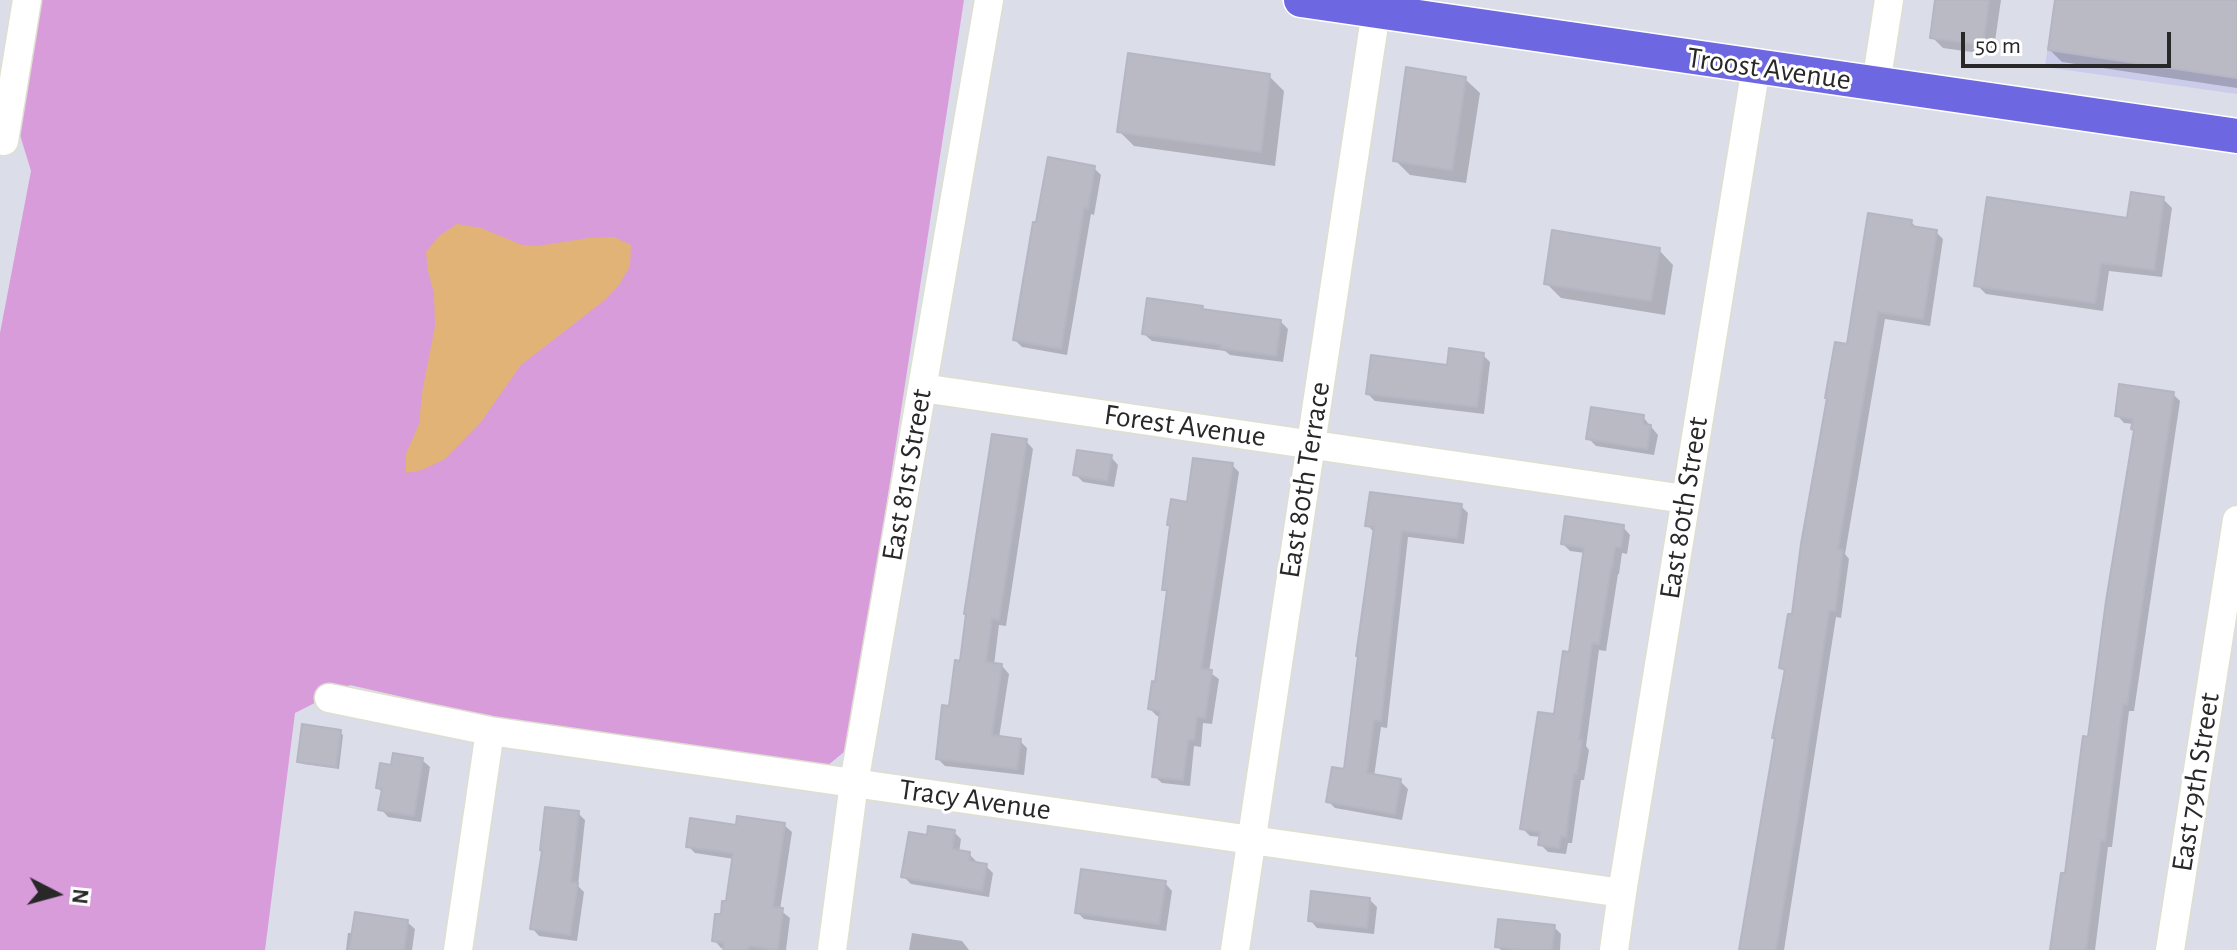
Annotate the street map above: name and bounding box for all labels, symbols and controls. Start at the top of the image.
scale bar [1965,16,2175,66]
text: 50 m [1975,34,2021,58]
street label: Troost Avenue [1685,40,1853,98]
street label: East 80th Terrace [1272,379,1338,581]
street label: East 81st Street [874,386,940,564]
street label: Forest Avenue [1102,397,1268,455]
street label: East 80th Street [1652,414,1716,602]
street label: East 79th Street [2164,690,2228,874]
street label: Tracy Avenue [897,772,1053,828]
north arrow [16,854,96,934]
text: N [68,888,92,905]

